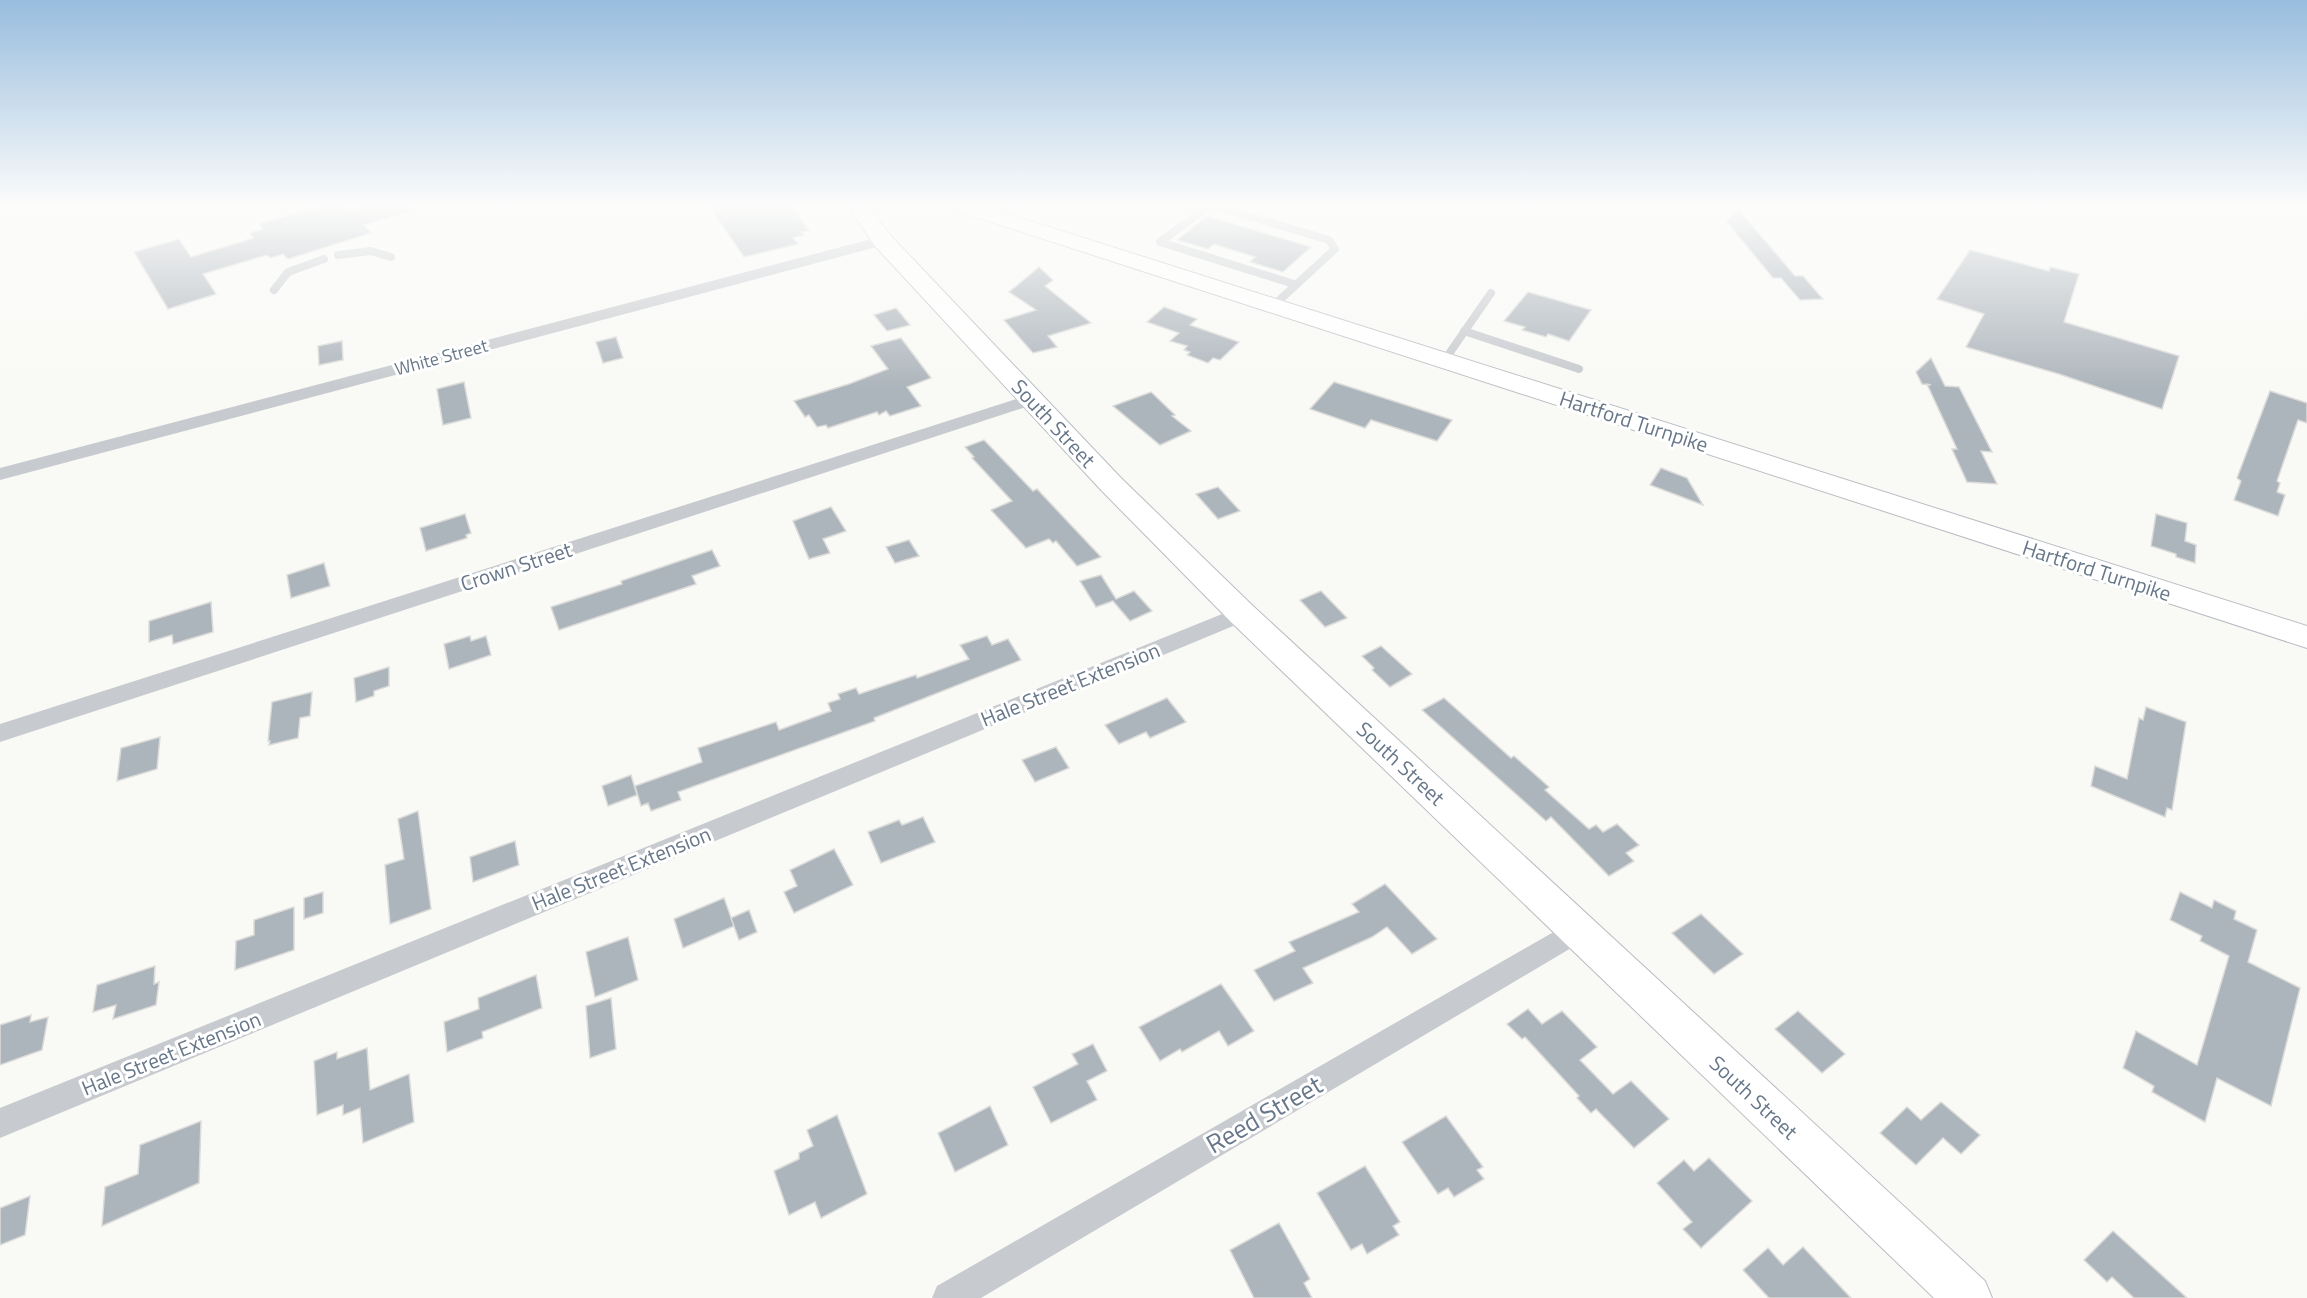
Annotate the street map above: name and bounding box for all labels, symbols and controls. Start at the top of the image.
street label: White Street [391,331,491,382]
street label: South Street [1004,371,1104,475]
street label: Hartford Turnpike [1555,382,1713,460]
street label: Hartford Turnpike [2018,531,2176,609]
street label: Crown Street [456,533,576,599]
street label: Hale Street Extension [976,633,1164,735]
street label: South Street [1349,713,1453,813]
street label: Hale Street Extension [527,817,715,919]
street label: Hale Street Extension [77,1002,265,1104]
street label: South Street [1702,1047,1806,1147]
street label: Reed Street [1199,1065,1329,1163]

